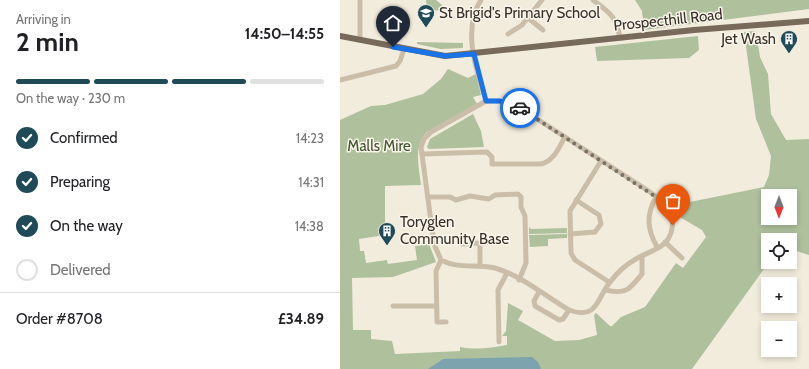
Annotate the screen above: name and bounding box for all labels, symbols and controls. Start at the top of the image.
school or university icon: St Brigid's Primary School [416,3,436,28]
place label: St Brigid's Primary School [439,4,601,22]
street label: Prospecthill Road [613,5,723,35]
pin [376,6,410,47]
text: Arriving in [16,11,71,27]
icon: home [382,12,404,34]
text: 14:50–14:55 [245,25,324,43]
text: 2 min [16,26,79,58]
building icon: Jet Wash [779,29,799,54]
place label: Jet Wash [720,30,776,48]
courier [500,88,540,128]
text: On the way · 230 m [16,90,125,106]
icon: car [509,97,531,119]
icon: check [16,127,38,149]
text: Confirmed [50,129,118,147]
text: 14:23 [296,130,324,146]
park label: Malls Mire [347,137,411,155]
icon: check [16,171,38,193]
text: Preparing [50,173,110,191]
text: 14:31 [298,174,324,190]
pin [656,184,690,225]
north arrow [761,189,797,225]
map controls [761,189,797,357]
icon: bag [662,190,684,212]
place label: Toryglen Community Base [400,213,509,248]
icon: check [16,215,38,237]
text: On the way [50,217,123,235]
text: 14:38 [295,218,324,234]
building icon: Toryglen Community Base [377,221,397,246]
button: locate [761,233,797,269]
text: Delivered [50,261,111,279]
button: + [761,277,797,313]
text: Order #8708 [16,310,103,328]
text: £34.89 [278,310,324,328]
button: − [761,321,797,357]

